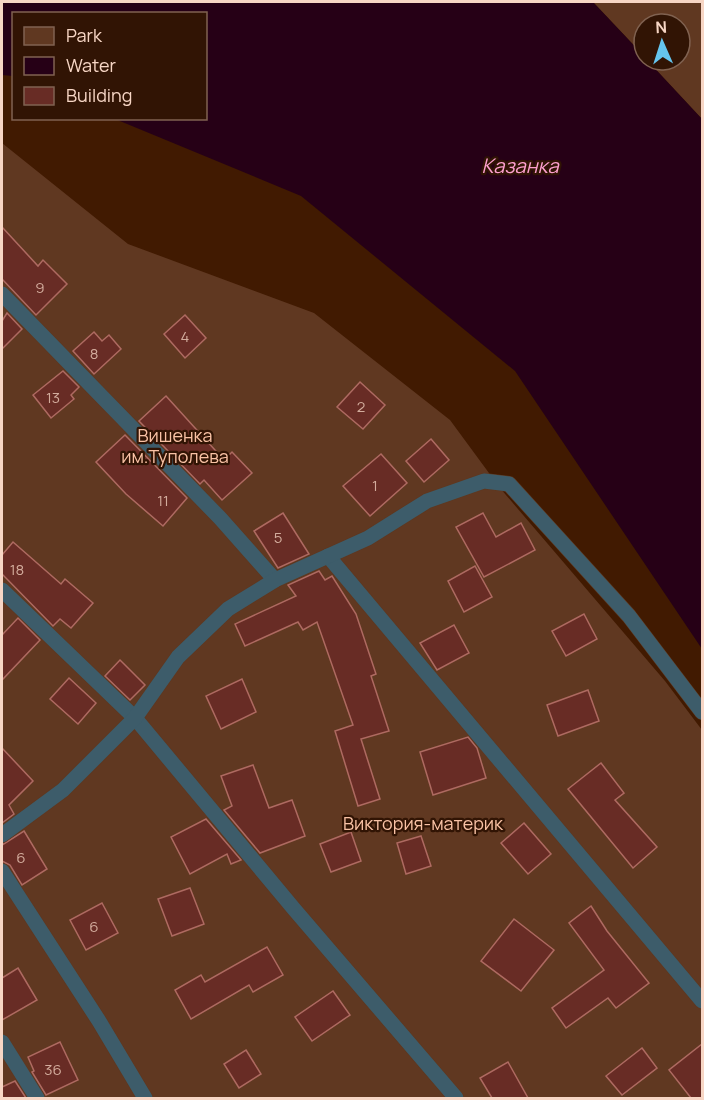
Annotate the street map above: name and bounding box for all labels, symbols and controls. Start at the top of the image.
legend [12,12,207,120]
north arrow [632,12,692,72]
text: N [655,16,668,38]
text: Park [66,23,103,47]
text: Water [66,53,116,77]
text: Building [66,83,132,107]
water label: Казанка [481,152,559,179]
house number: 9 [35,277,45,298]
house number: 4 [181,326,190,347]
house number: 8 [90,343,98,364]
house number: 13 [46,387,60,408]
house number: 2 [357,396,365,417]
park label: Вишенка им.Туполева [121,423,229,468]
house number: 1 [372,475,378,496]
house number: 11 [157,490,169,511]
house number: 5 [274,527,282,548]
house number: 18 [10,559,24,580]
park label: Виктория-материк [343,811,504,835]
house number: 6 [16,847,26,868]
house number: 6 [89,916,99,937]
house number: 36 [44,1059,62,1080]

